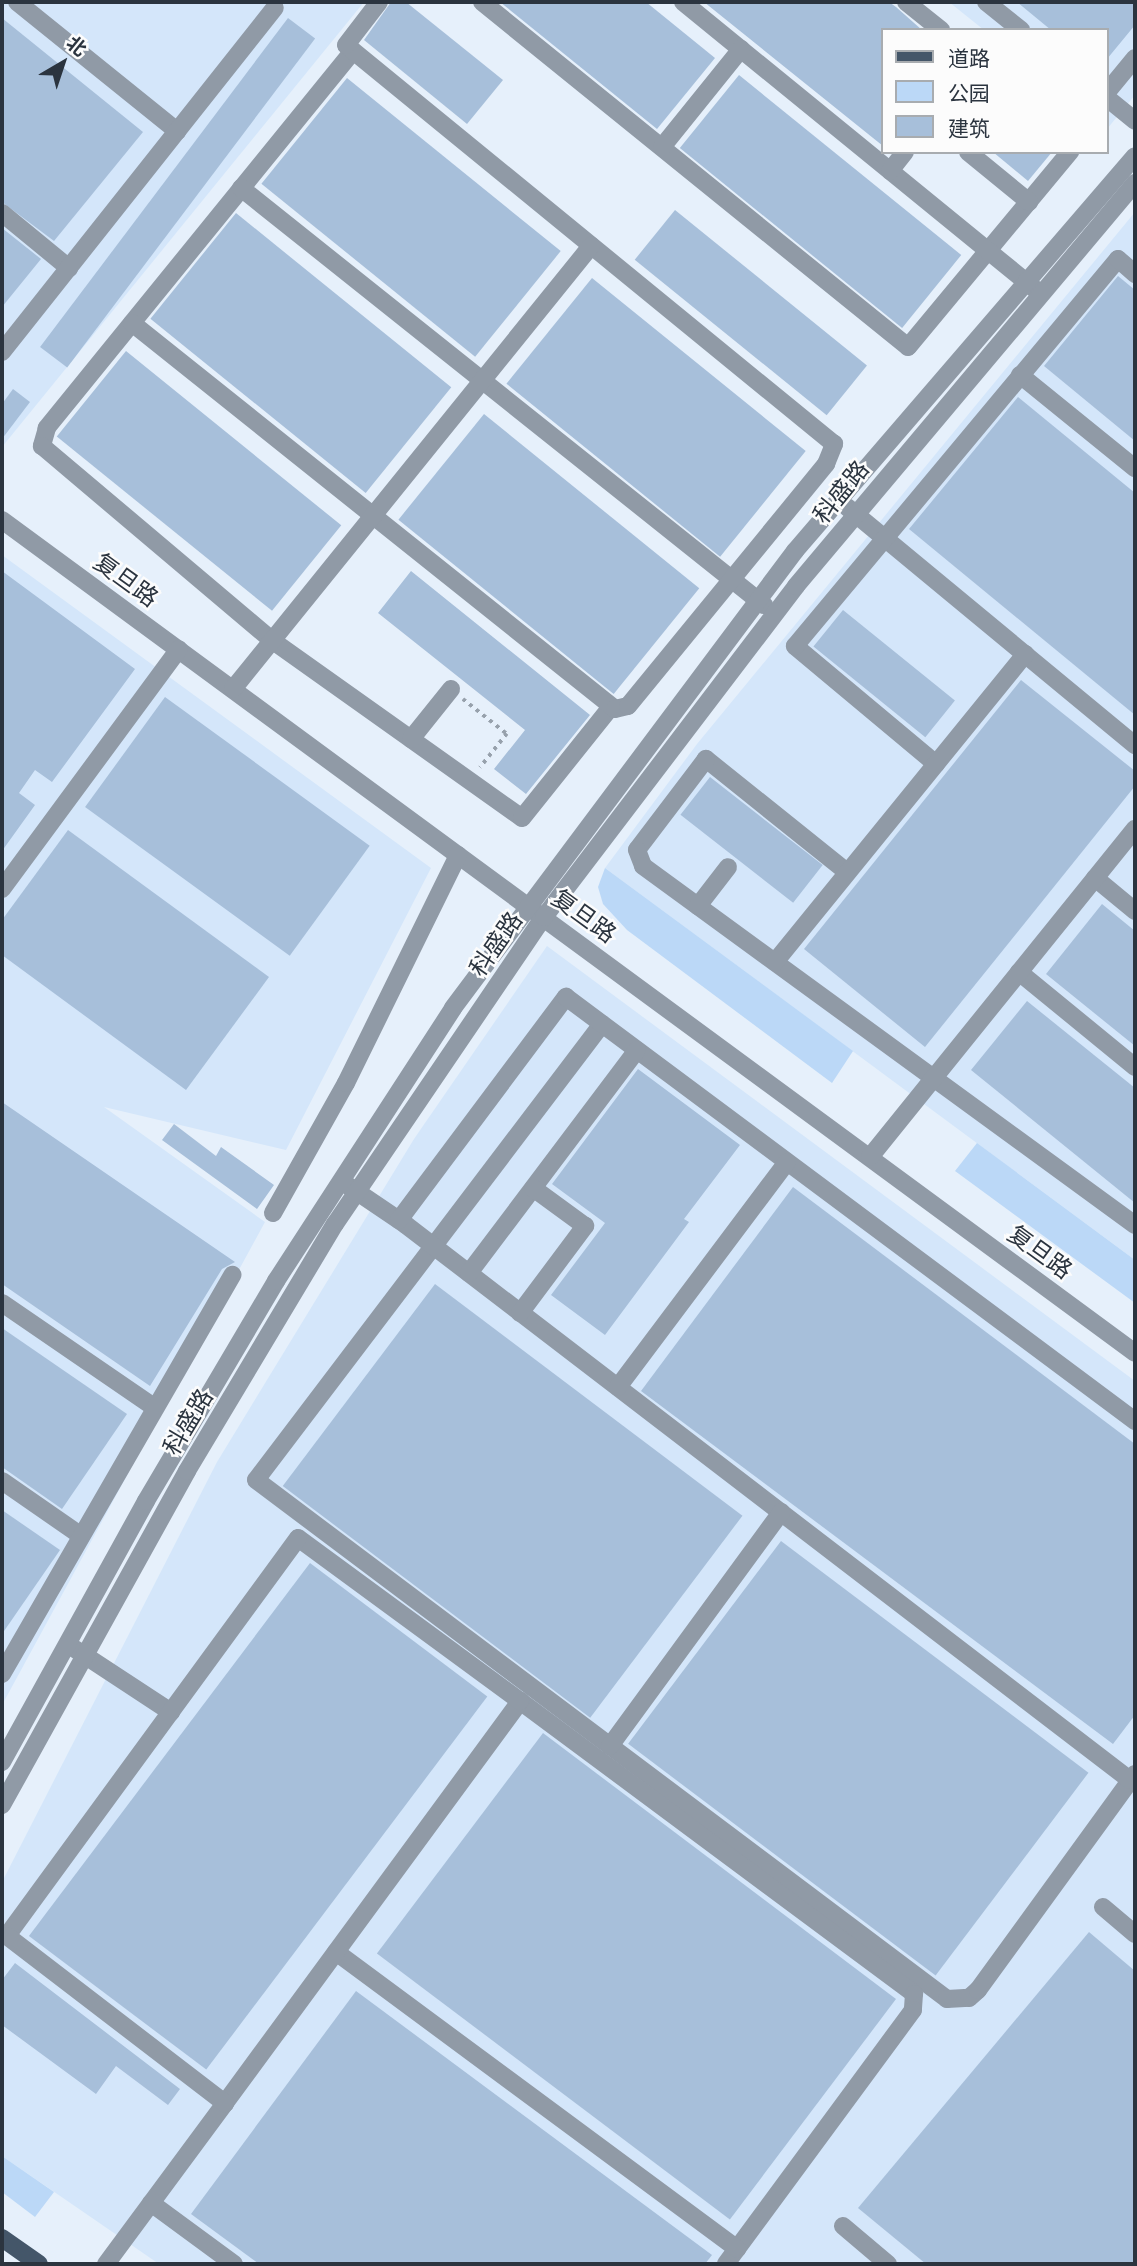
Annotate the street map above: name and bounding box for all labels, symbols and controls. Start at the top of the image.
north arrow [28,28,98,98]
legend [881,28,1109,154]
text: 北 [62,31,91,61]
text: 道路 [948,46,990,71]
text: 公园 [948,81,990,106]
text: 建筑 [948,116,990,141]
street label: 科盛路 [807,455,875,529]
street label: 复旦路 [88,547,164,613]
street label: 复旦路 [546,883,622,949]
street label: 科盛路 [464,906,528,982]
street label: 复旦路 [1002,1219,1078,1285]
street label: 科盛路 [157,1384,219,1460]

